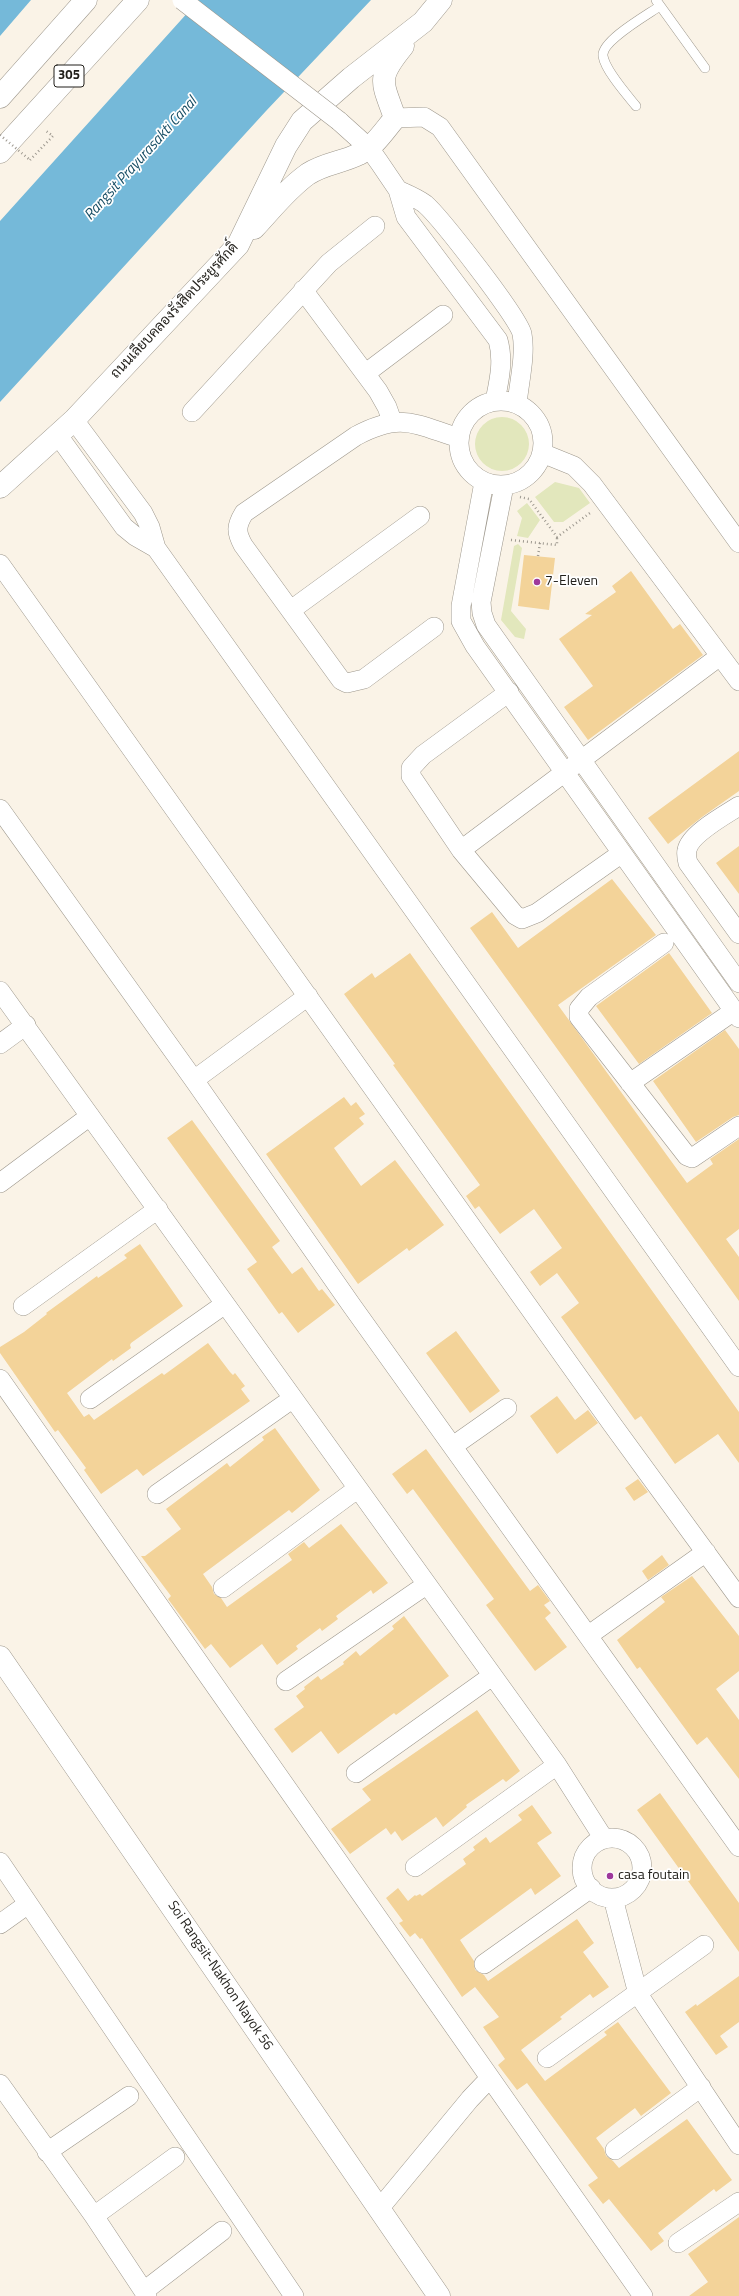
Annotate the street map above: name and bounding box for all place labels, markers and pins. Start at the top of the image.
place label: 7-Eleven [545,574,598,590]
marker: 7-Eleven [532,577,542,587]
place label: casa foutain [618,1868,690,1884]
marker: casa foutain [605,1871,615,1881]

